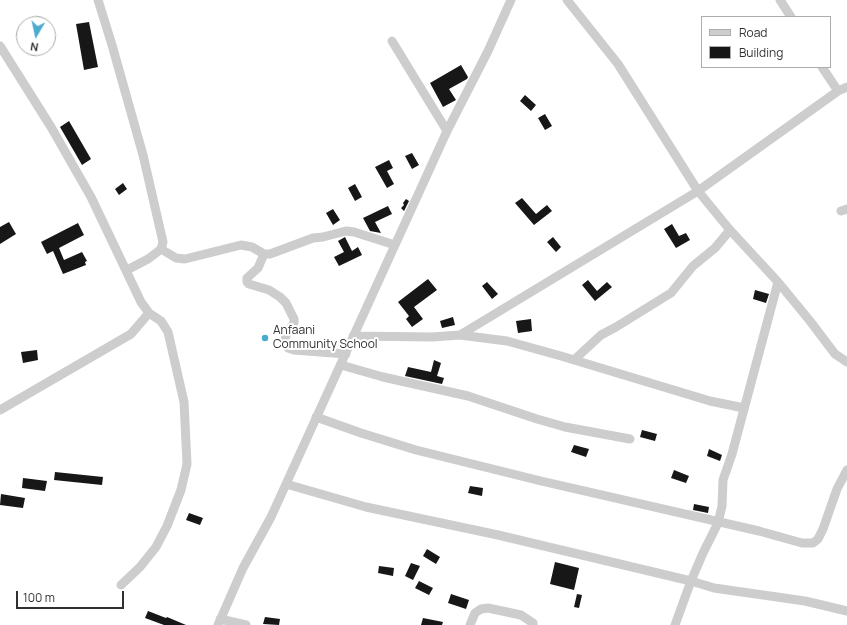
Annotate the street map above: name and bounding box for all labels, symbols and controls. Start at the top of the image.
north arrow [16,16,56,56]
legend [701,16,831,68]
text: Road [739,24,767,41]
text: N [29,39,39,55]
text: Building [739,44,783,61]
place label: Anfaani Community School [273,324,378,352]
marker: Anfaani Community School [260,333,270,343]
scale bar [18,583,126,609]
text: 100 m [23,589,55,606]

